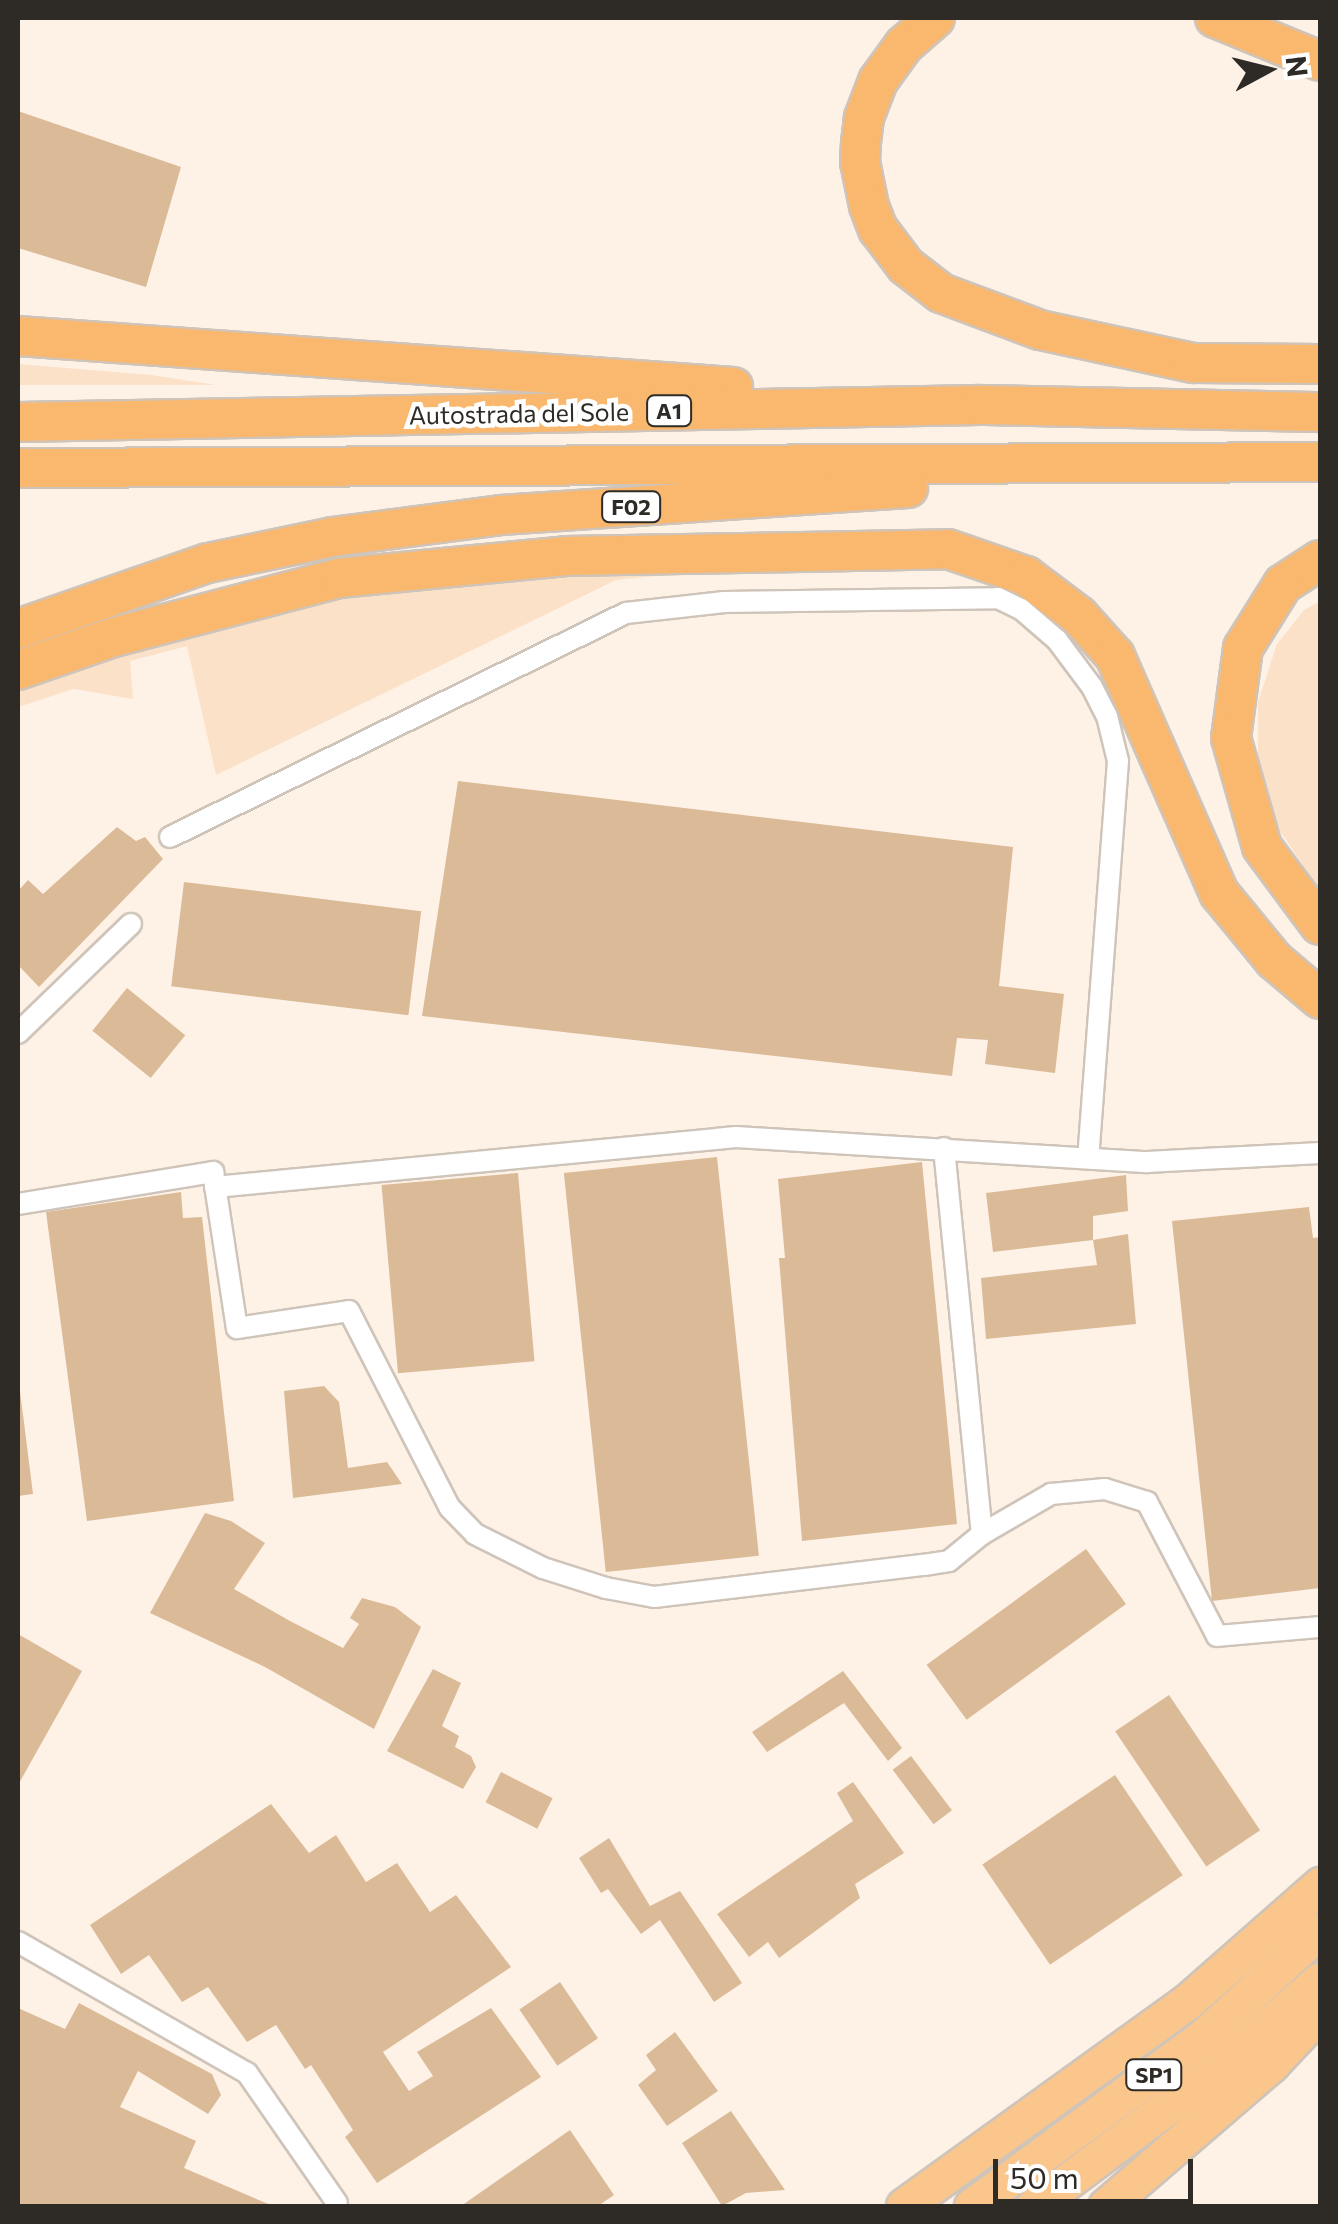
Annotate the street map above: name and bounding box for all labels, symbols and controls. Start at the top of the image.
north arrow [1218,20,1318,120]
text: N [1280,54,1316,79]
road number: A1 [644,394,694,428]
street label: Autostrada del Sole [409,396,629,430]
road number: F02 [601,490,661,524]
road number: SP1 [1124,2058,1184,2092]
scale bar [998,2139,1198,2201]
text: 50 m [1010,2158,1079,2195]

